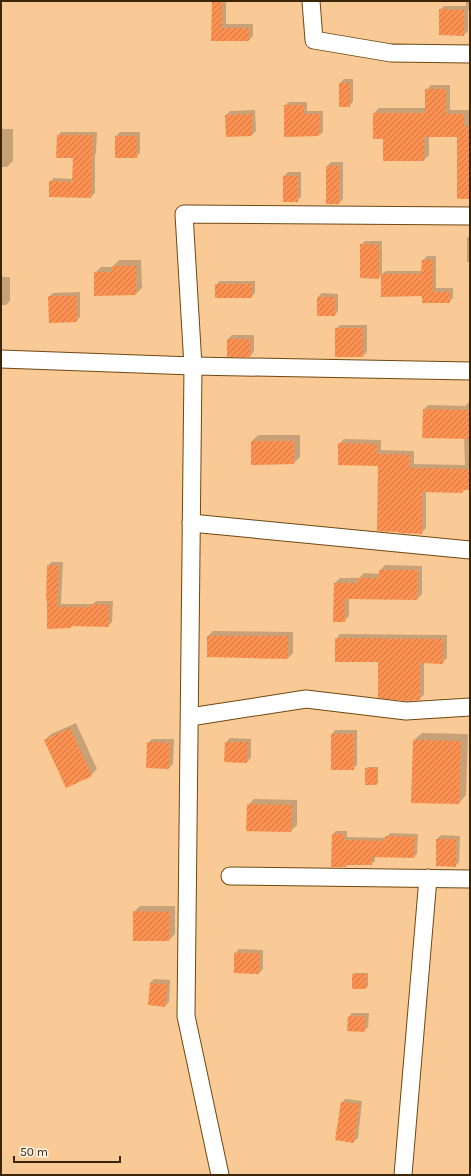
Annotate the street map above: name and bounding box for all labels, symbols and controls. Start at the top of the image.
scale bar [14,1138,120,1164]
text: 50 m [20,1145,48,1159]

